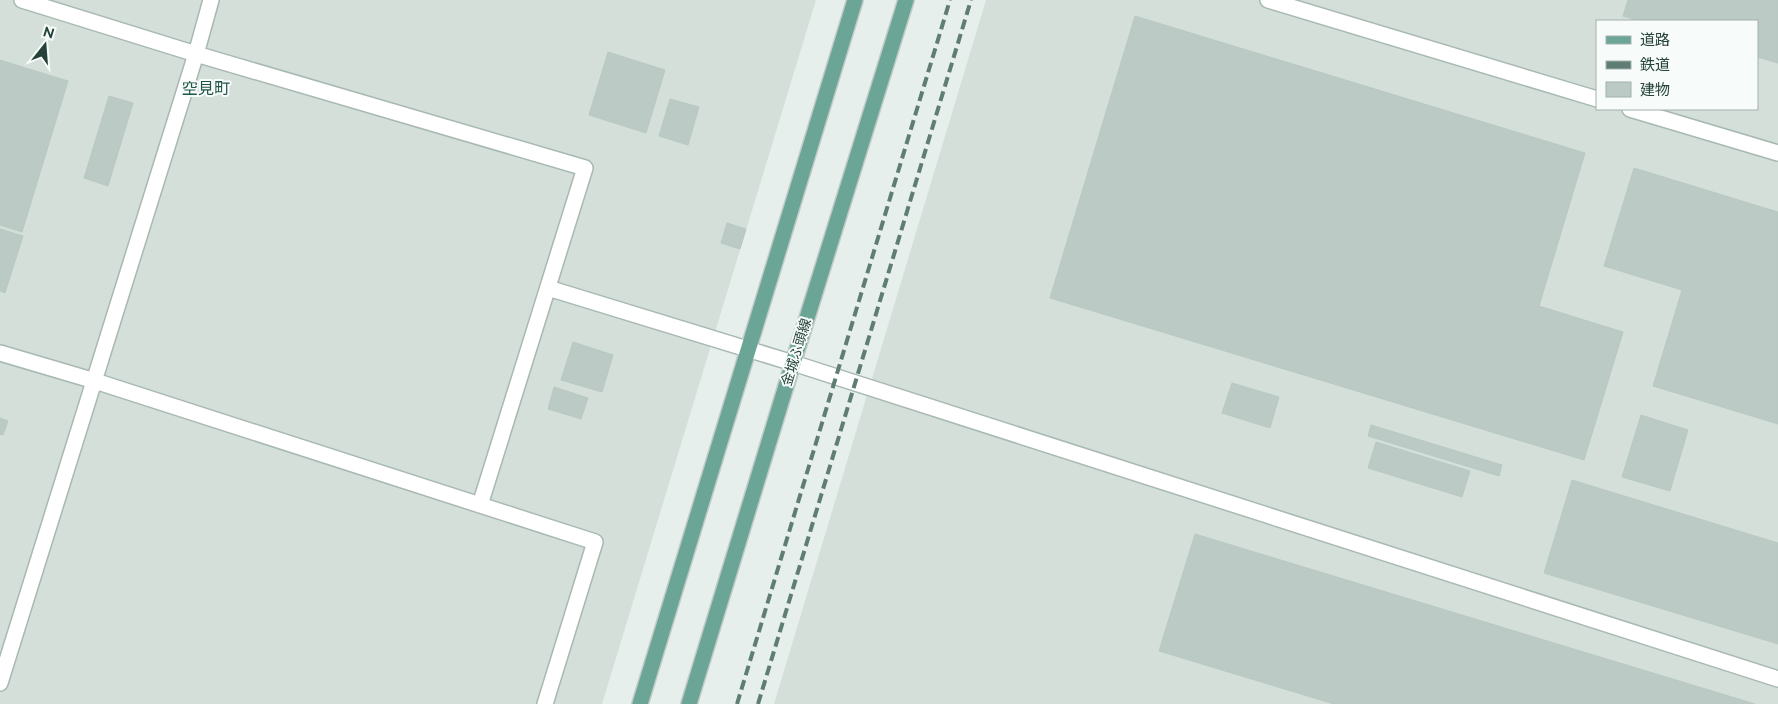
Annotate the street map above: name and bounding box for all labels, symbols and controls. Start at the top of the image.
north arrow [20,20,70,70]
legend [1596,20,1758,110]
text: N [41,23,56,42]
text: 道路 [1640,31,1670,49]
text: 鉄道 [1640,56,1670,74]
district label: 空見町 [182,79,230,98]
text: 建物 [1640,81,1670,99]
street label: 金城ふ頭線 [778,316,814,388]

